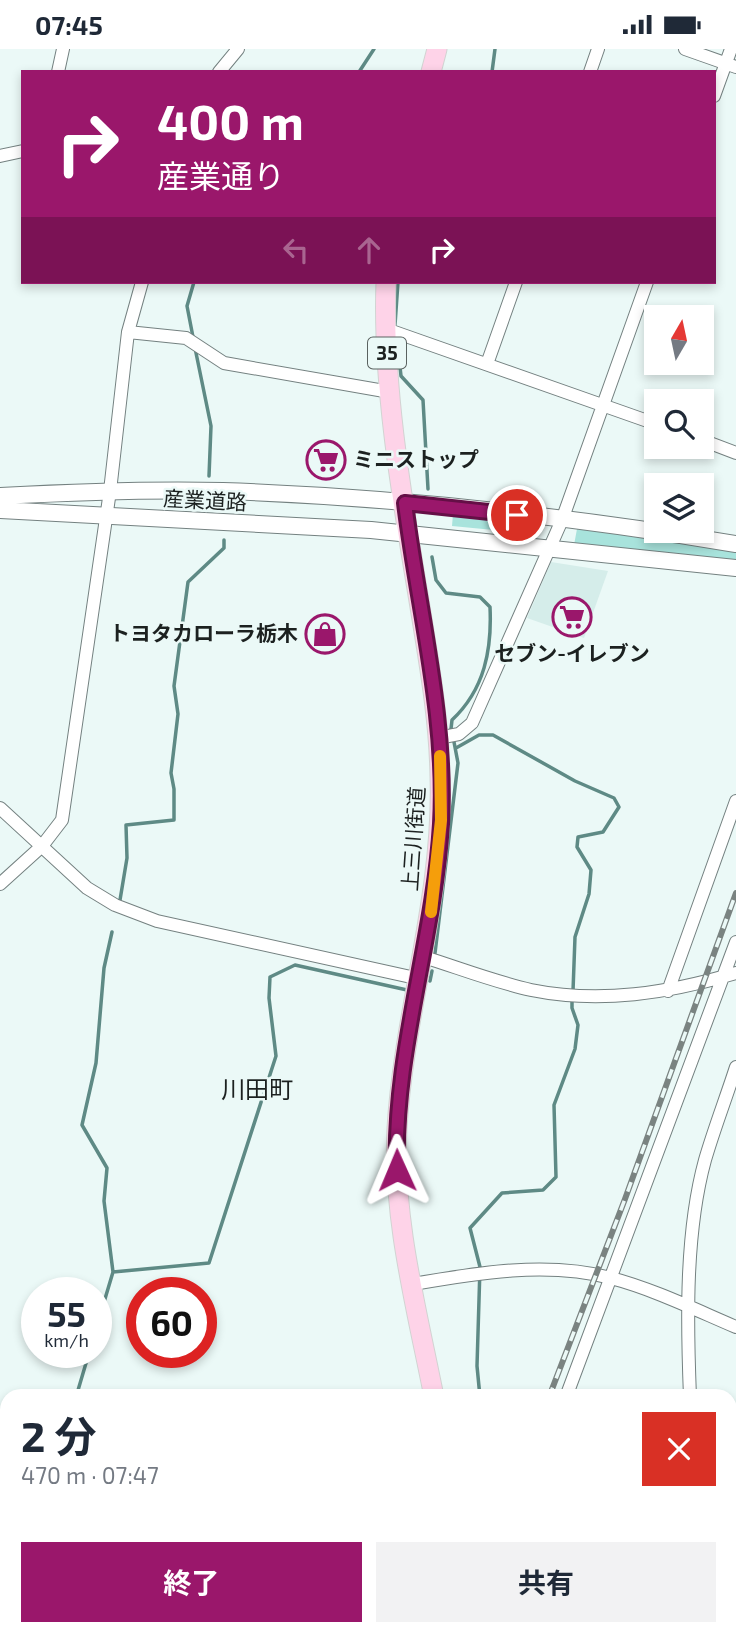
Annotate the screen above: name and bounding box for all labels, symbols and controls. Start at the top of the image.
text: 07:45 [35,9,103,40]
text: 400 m [157,91,304,150]
icon: right [42,98,133,189]
text: 産業通り [157,156,285,194]
icon: left [277,231,315,269]
icon: ahead [350,231,388,269]
icon: right [423,231,461,269]
north arrow [644,305,714,375]
map controls [644,305,714,543]
road number: 35 [368,337,406,369]
button: search [644,389,714,459]
supermarket icon: ミニストップ [305,439,347,481]
place label: ミニストップ [353,446,479,471]
button: layers [644,473,714,543]
street label: 産業道路 [162,485,248,514]
pin [487,485,547,545]
icon: arrive [498,496,536,534]
supermarket icon: セブン-イレブン [551,596,593,638]
shop icon: トヨタカローラ栃木 [304,613,346,655]
place label: トヨタカローラ栃木 [109,620,298,645]
place label: セブン-イレブン [494,640,650,665]
street label: 上三川街道 [396,786,429,892]
district label: 川田町 [221,1074,293,1103]
position arrow [360,1133,434,1207]
speed limit sign: 60 [126,1277,217,1368]
text: 55 [47,1292,86,1334]
text: km/h [44,1329,89,1351]
text: 2 分 [21,1410,96,1460]
button: close [642,1412,716,1486]
text: 470 m · 07:47 [21,1461,159,1489]
button: 終了 [21,1542,362,1622]
button: 共有 [376,1542,716,1622]

